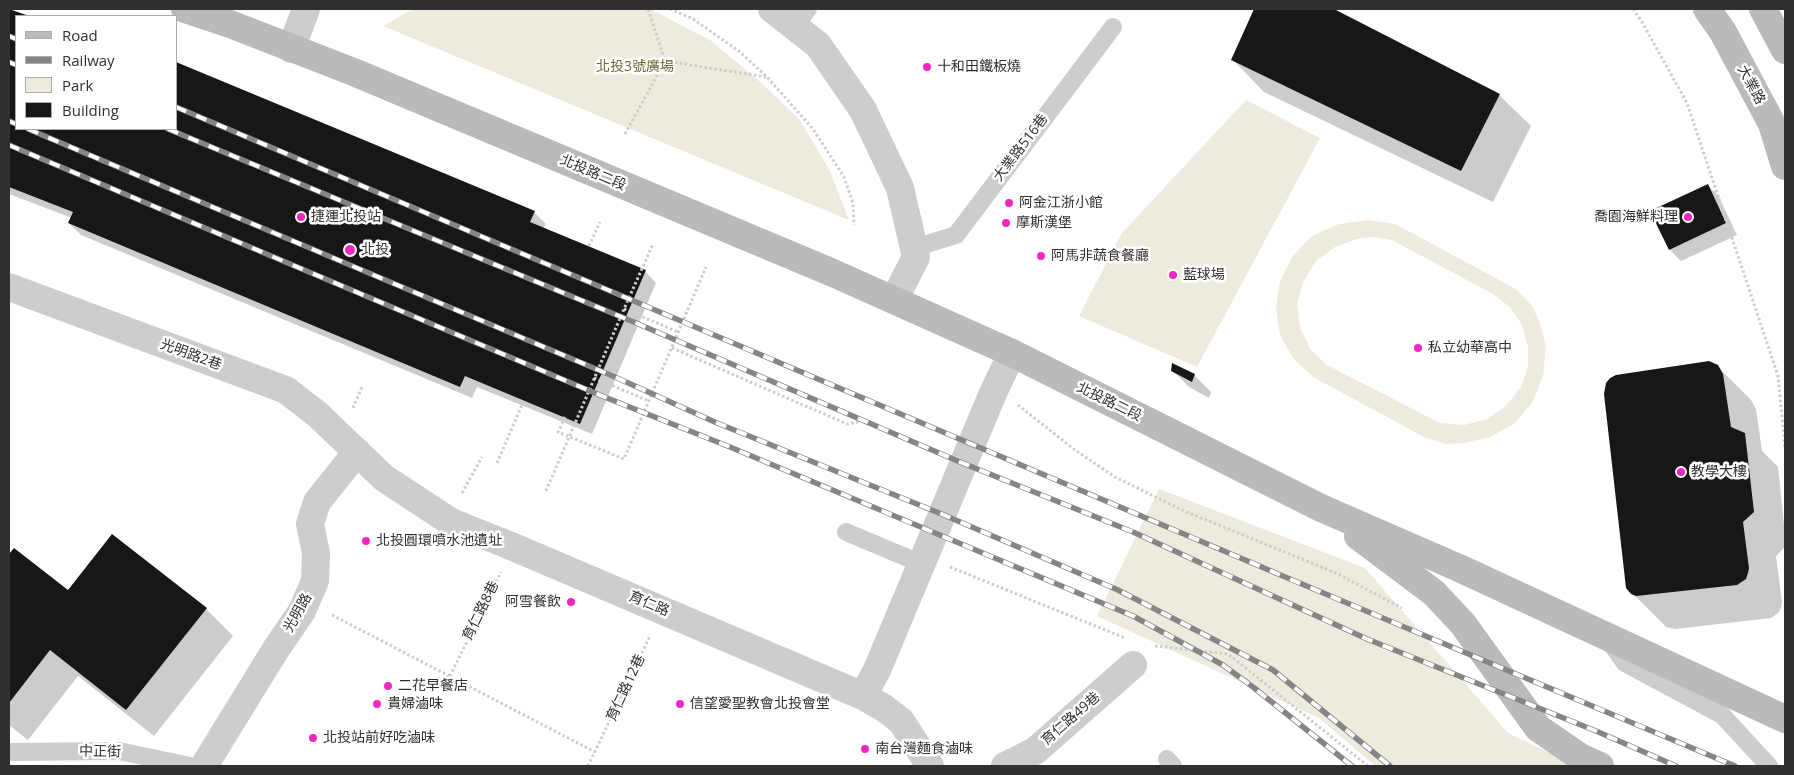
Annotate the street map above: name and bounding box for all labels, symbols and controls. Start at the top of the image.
legend [15,15,178,130]
text: Road [62,25,98,45]
text: Railway [62,50,115,70]
park label: 北投3號廣場 [596,59,674,75]
place label: 十和田鐵板燒 [937,59,1021,75]
marker: 十和田鐵板燒 [921,61,933,73]
street label: 大業路 [1734,63,1768,107]
text: Park [62,75,93,95]
text: Building [62,100,119,120]
street label: 大業路516巷 [990,111,1052,185]
street label: 北投路二段 [558,152,628,194]
place label: 阿金江浙小館 [1019,195,1103,211]
marker: 阿金江浙小館 [1003,197,1015,209]
place label: 捷運北投站 [311,209,381,225]
place label: 喬園海鮮料理 [1594,209,1678,225]
marker: 捷運北投站 [295,211,307,223]
marker: 喬園海鮮料理 [1682,211,1694,223]
place label: 摩斯漢堡 [1016,215,1072,231]
marker: 摩斯漢堡 [1000,217,1012,229]
place label: 北投 [361,242,389,258]
marker: 北投 [343,243,357,257]
place label: 阿馬非蔬食餐廳 [1051,248,1149,264]
marker: 阿馬非蔬食餐廳 [1035,250,1047,262]
place label: 藍球場 [1183,267,1225,283]
marker: 藍球場 [1167,269,1179,281]
street label: 光明路2巷 [158,336,224,374]
place label: 私立幼華高中 [1428,340,1512,356]
marker: 私立幼華高中 [1412,342,1424,354]
street label: 北投路二段 [1074,379,1144,425]
place label: 教學大樓 [1691,464,1747,480]
marker: 教學大樓 [1675,466,1687,478]
place label: 北投圓環噴水池遺址 [376,533,502,549]
marker: 北投圓環噴水池遺址 [360,535,372,547]
street label: 育仁路8巷 [459,579,503,643]
street label: 育仁路 [626,588,672,620]
street label: 光明路 [280,591,316,635]
place label: 阿雪餐飲 [505,594,561,610]
marker: 阿雪餐飲 [565,596,577,608]
street label: 育仁路12巷 [603,652,649,724]
place label: 二花早餐店 [398,678,468,694]
marker: 二花早餐店 [382,680,394,692]
street label: 育仁路49巷 [1038,689,1104,749]
place label: 貴婦滷味 [387,696,443,712]
place label: 信望愛聖教會北投會堂 [690,696,830,712]
marker: 貴婦滷味 [371,698,383,710]
marker: 信望愛聖教會北投會堂 [674,698,686,710]
place label: 北投站前好吃滷味 [323,730,435,746]
marker: 北投站前好吃滷味 [307,732,319,744]
place label: 南台灣麵食滷味 [875,741,973,757]
street label: 中正街 [79,743,121,761]
marker: 南台灣麵食滷味 [859,743,871,755]

